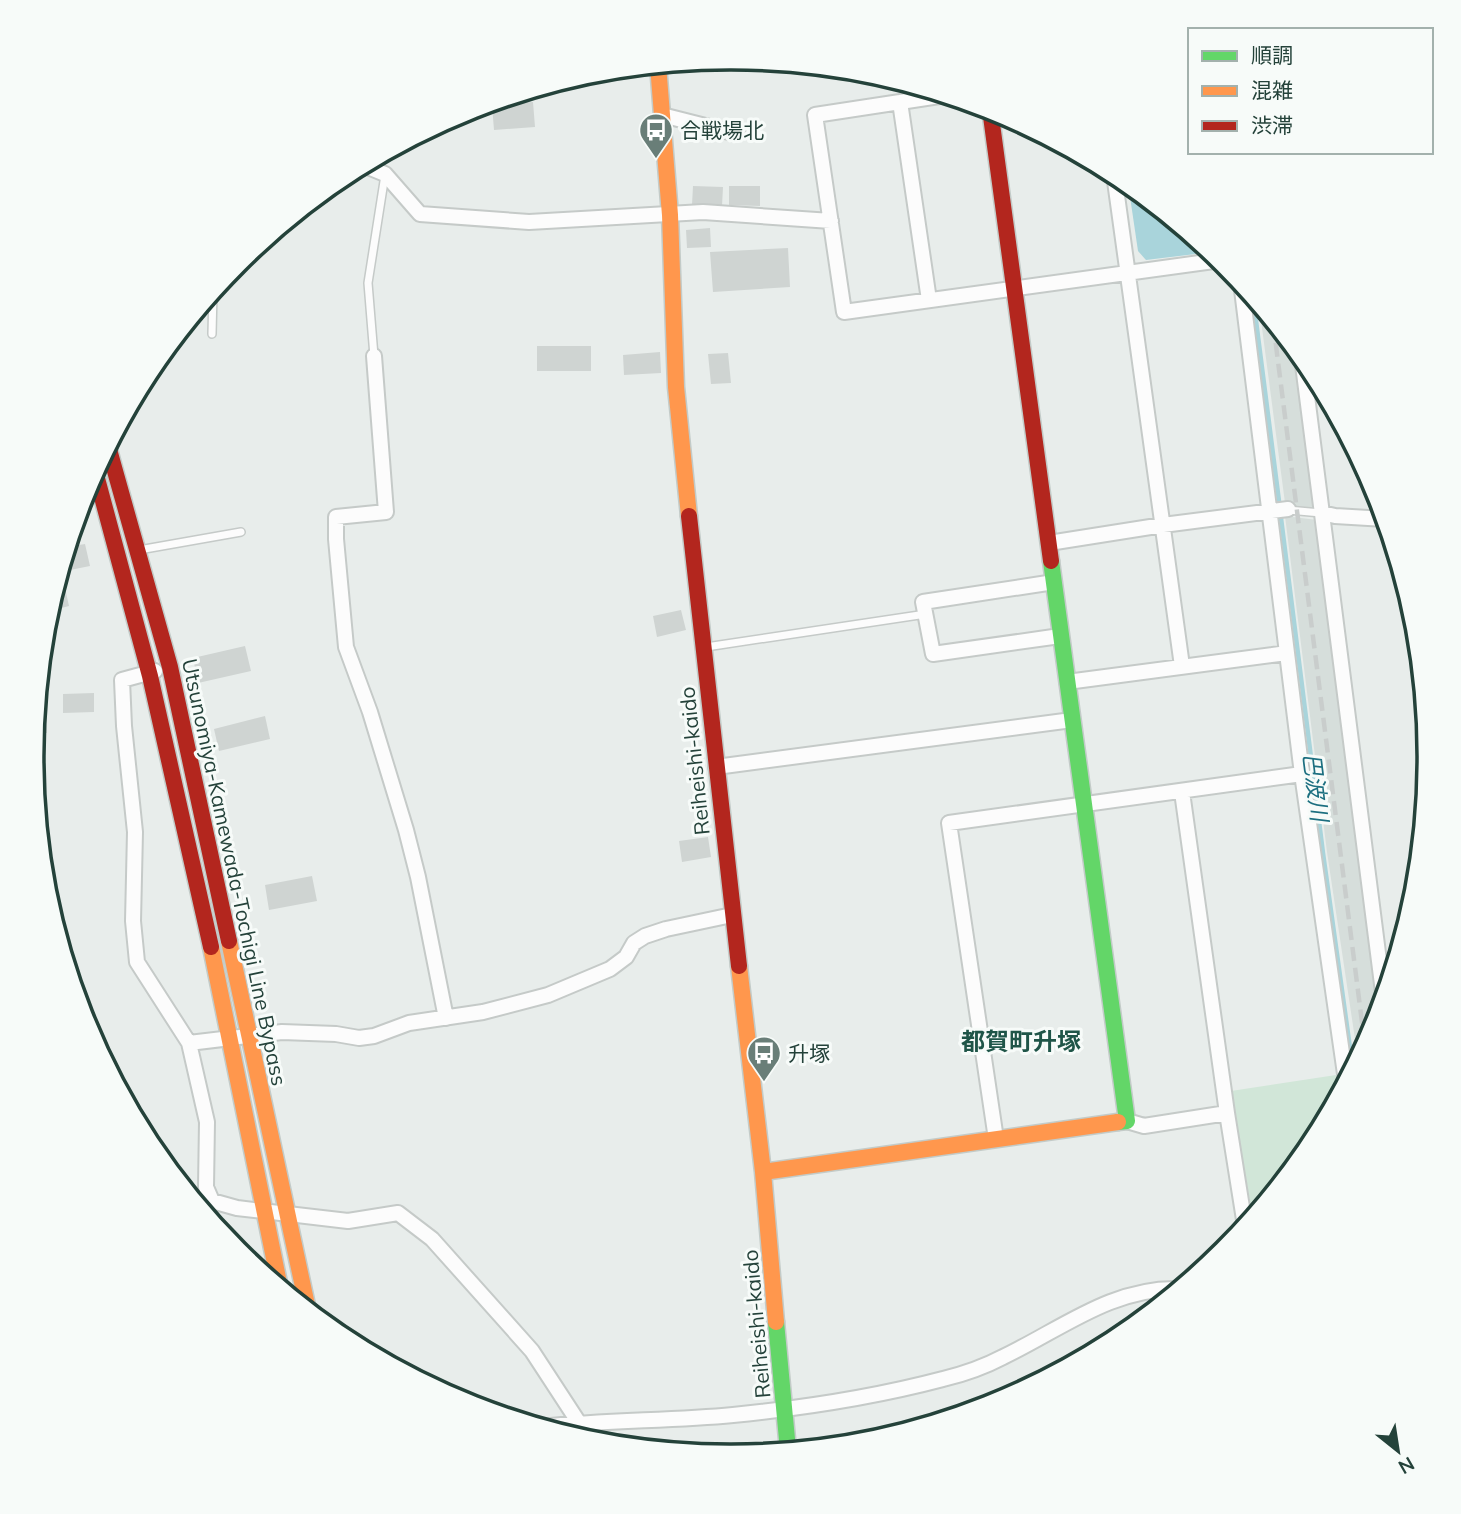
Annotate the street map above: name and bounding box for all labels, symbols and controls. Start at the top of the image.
legend [1188,28,1433,154]
text: 順調 [1251,42,1293,68]
text: 混雑 [1251,77,1293,103]
bus stop icon: 合戦場北 [637,111,675,160]
text: 渋滞 [1251,112,1293,138]
place label: 合戦場北 [680,117,764,143]
street label: Utsunomiya-Kamewada-Tochigi Line Bypass [177,656,293,1088]
street label: Reiheishi-kaido [673,686,715,836]
water label: 巴波川 [1297,751,1335,826]
district label: 都賀町升塚 [961,1026,1081,1056]
bus stop icon: 升塚 [745,1034,783,1083]
place label: 升塚 [788,1040,830,1066]
street label: Reiheishi-kaido [737,1249,775,1399]
north arrow [1363,1416,1433,1486]
text: N [1394,1452,1419,1480]

